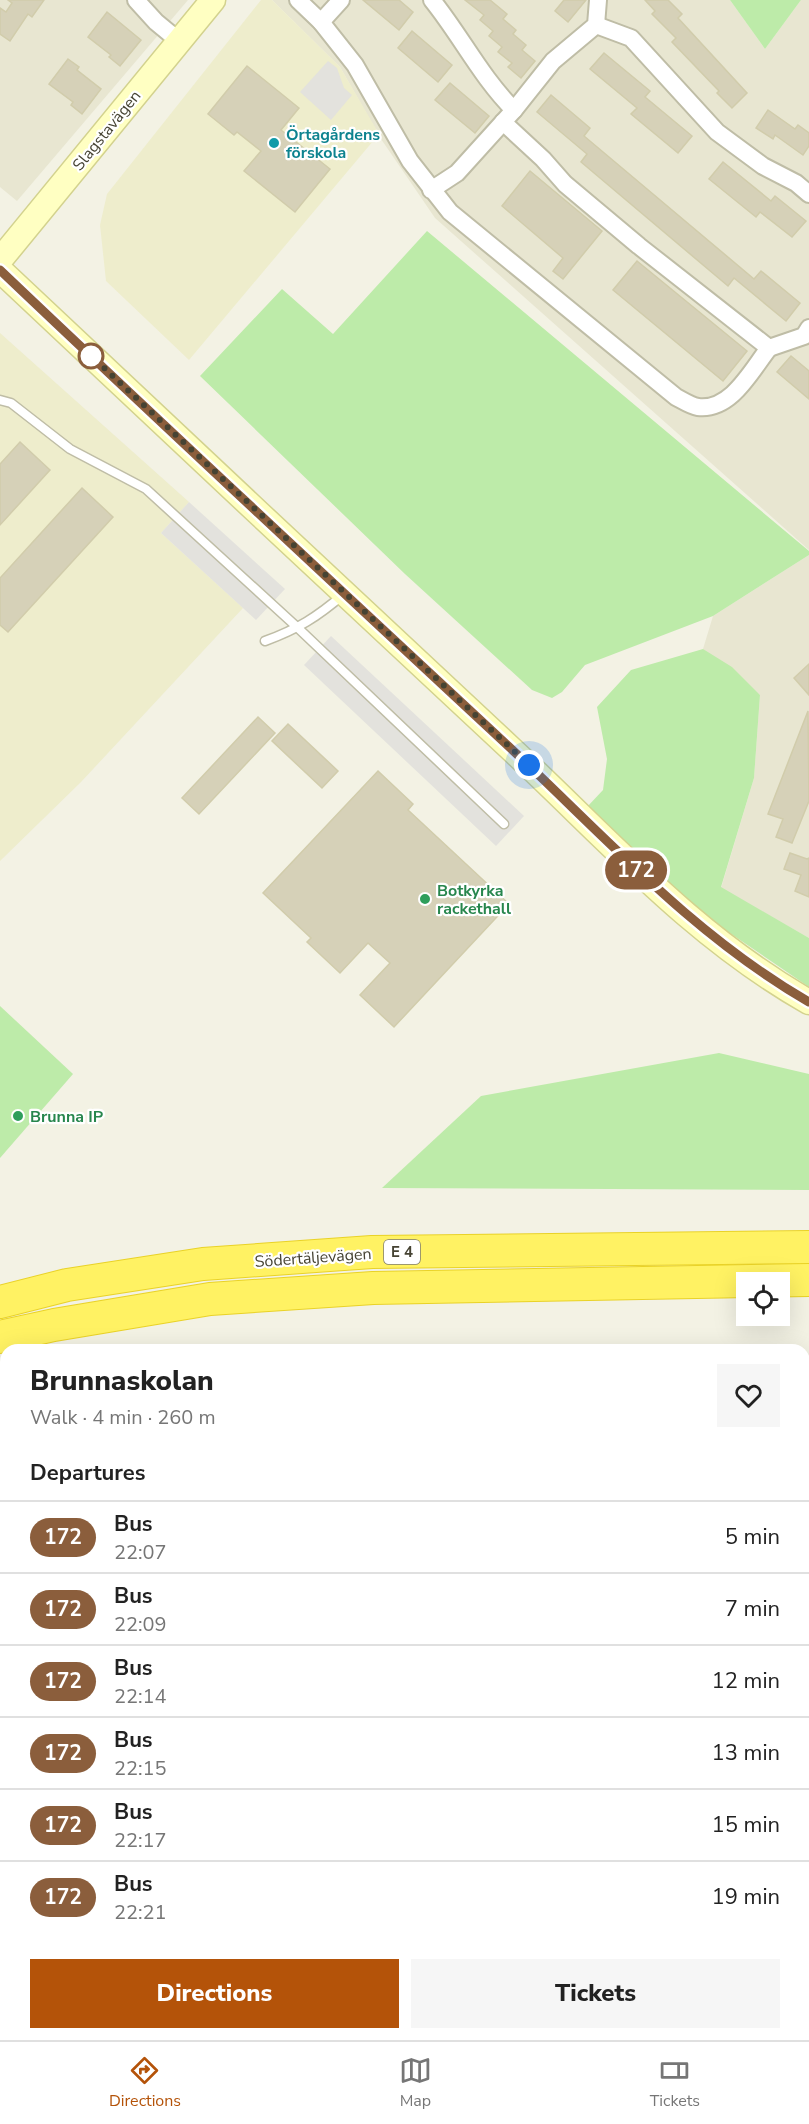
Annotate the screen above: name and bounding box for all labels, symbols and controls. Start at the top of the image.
street label: Slagstavägen [68,86,146,175]
place label: Örtagårdens förskola [286,124,380,164]
marker: Örtagårdens förskola [267,136,281,150]
unlabelled marker [78,343,104,369]
your location [514,750,544,780]
line badge: 172 [602,850,670,890]
text: 172 [617,856,655,884]
place label: Botkyrka rackethall [437,880,511,920]
marker: Botkyrka rackethall [418,892,432,906]
place label: Brunna IP [30,1106,103,1128]
marker: Brunna IP [11,1109,25,1123]
road number: E 4 [384,1240,420,1264]
street label: Södertäljevägen [254,1243,372,1273]
map controls [736,1272,790,1326]
button: locate [736,1272,790,1326]
text: Brunnaskolan [30,1362,214,1400]
button: heart [717,1364,780,1427]
text: Walk · 4 min · 260 m [30,1404,216,1431]
text: Departures [30,1458,145,1488]
text: Bus [114,1509,153,1539]
text: 5 min [725,1522,780,1552]
text: 172 [44,1523,82,1551]
text: 22:07 [114,1539,167,1566]
text: Bus [114,1581,153,1611]
text: 7 min [725,1594,780,1624]
text: 172 [44,1595,82,1623]
text: 22:09 [114,1611,167,1638]
text: Bus [114,1653,153,1683]
text: 12 min [712,1666,780,1696]
text: 172 [44,1667,82,1695]
text: 22:14 [114,1683,167,1710]
text: Bus [114,1725,153,1755]
text: 13 min [712,1738,780,1768]
text: 172 [44,1739,82,1767]
text: 22:15 [114,1755,167,1782]
text: Bus [114,1797,153,1827]
text: 15 min [712,1810,780,1840]
text: 172 [44,1811,82,1839]
text: 22:17 [114,1827,167,1854]
text: Bus [114,1869,153,1899]
text: 19 min [712,1882,780,1912]
text: 172 [44,1883,82,1911]
text: 22:21 [114,1899,167,1926]
button: Directions [30,1959,399,2028]
button: Tickets [411,1959,780,2028]
tab: Directions [109,2054,181,2112]
tab: Map [399,2054,432,2112]
tab: Tickets [650,2054,700,2112]

